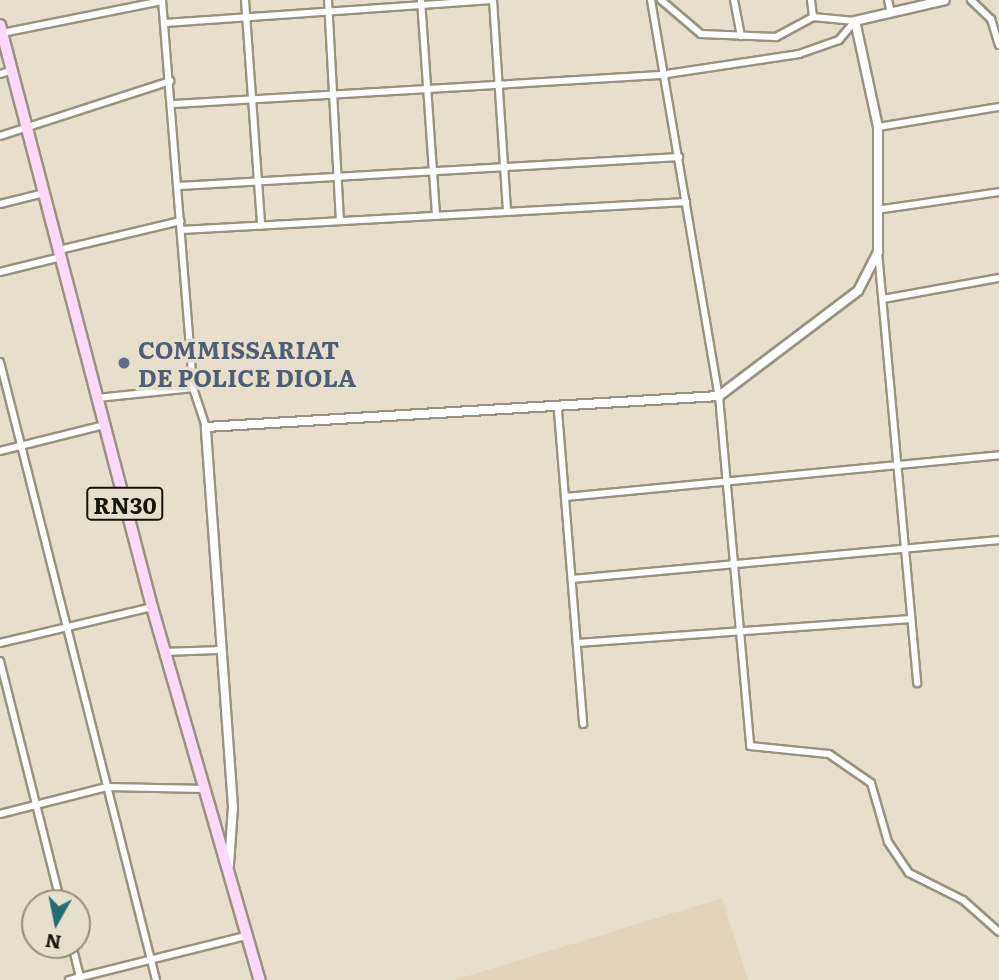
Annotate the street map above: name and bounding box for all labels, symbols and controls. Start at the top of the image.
place label: COMMISSARIAT DE POLICE DIOLA [138,335,356,391]
marker: COMMISSARIAT DE POLICE DIOLA [116,355,132,371]
road number: RN30 [85,484,165,524]
north arrow [21,889,91,959]
text: N [43,928,63,958]

